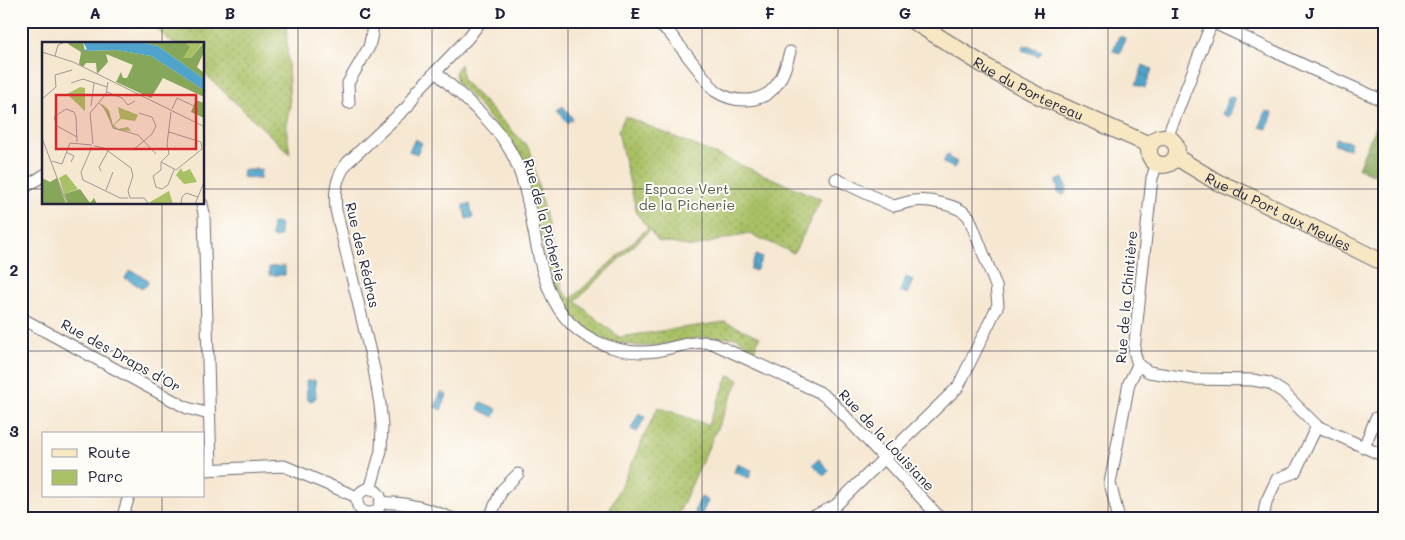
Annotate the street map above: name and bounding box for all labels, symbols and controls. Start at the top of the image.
text: A [89,2,101,23]
text: B [225,2,235,23]
text: C [359,2,371,23]
text: D [494,2,506,23]
text: E [630,2,640,23]
text: F [765,2,775,23]
text: G [899,2,911,23]
text: H [1034,2,1046,23]
text: I [1171,2,1179,23]
text: J [1305,2,1315,23]
inset map [42,42,205,205]
street label: Rue du Portereau [970,52,1087,124]
text: 1 [10,97,18,118]
street label: Rue de la Picherie [519,157,571,283]
street label: Rue du Port aux Meules [1202,168,1354,255]
park label: Espace Vert de la Picherie [639,179,735,214]
street label: Rue des Rédras [342,200,384,310]
street label: Rue de la Chintière [1111,230,1141,364]
text: 2 [10,259,19,280]
street label: Rue des Draps d'Or [58,314,184,396]
street label: Rue de la Louisiane [835,385,939,495]
text: 3 [9,420,19,441]
legend [42,432,205,498]
text: Route [88,442,131,462]
text: Parc [88,466,123,486]

